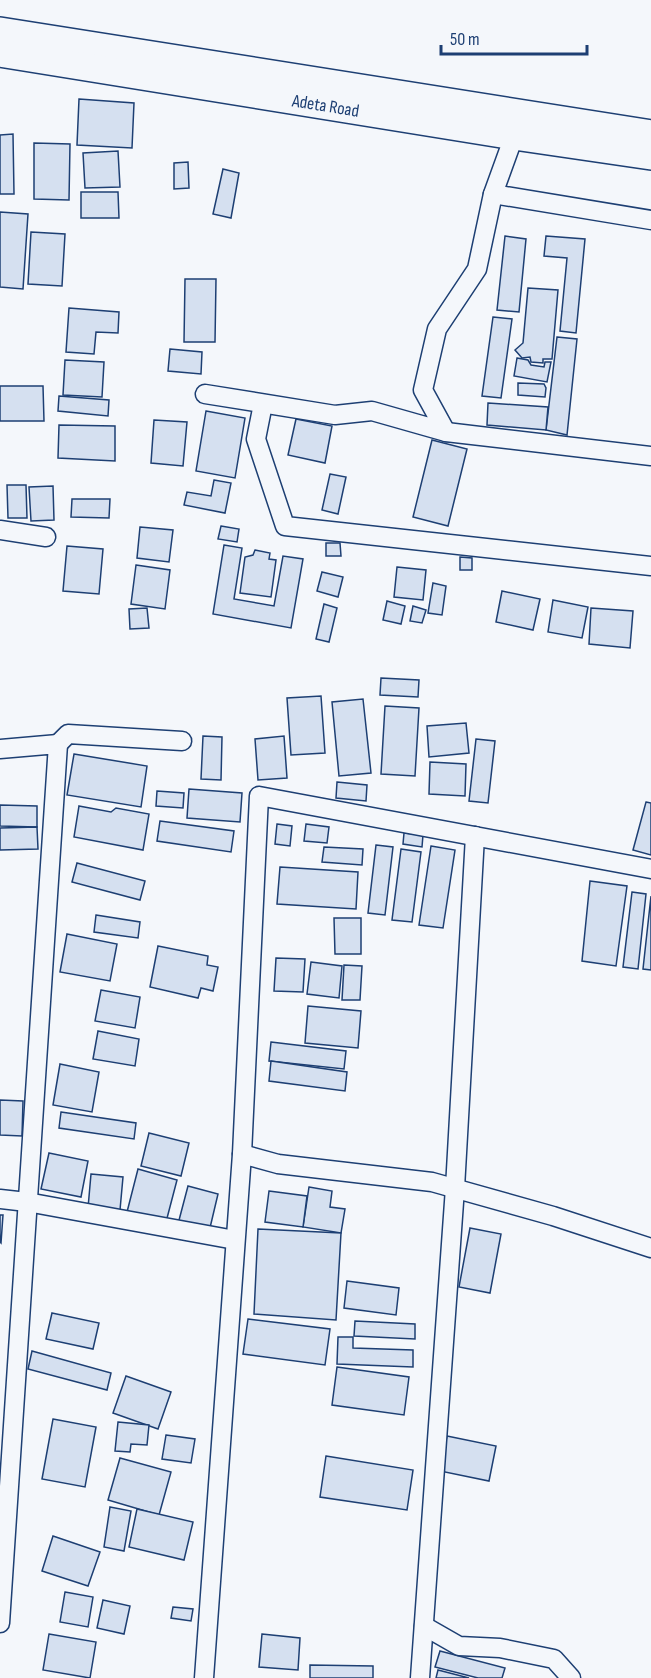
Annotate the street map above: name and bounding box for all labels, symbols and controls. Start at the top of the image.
scale bar [441,18,586,56]
text: 50 m [450,29,480,50]
street label: Adeta Road [290,90,361,121]

